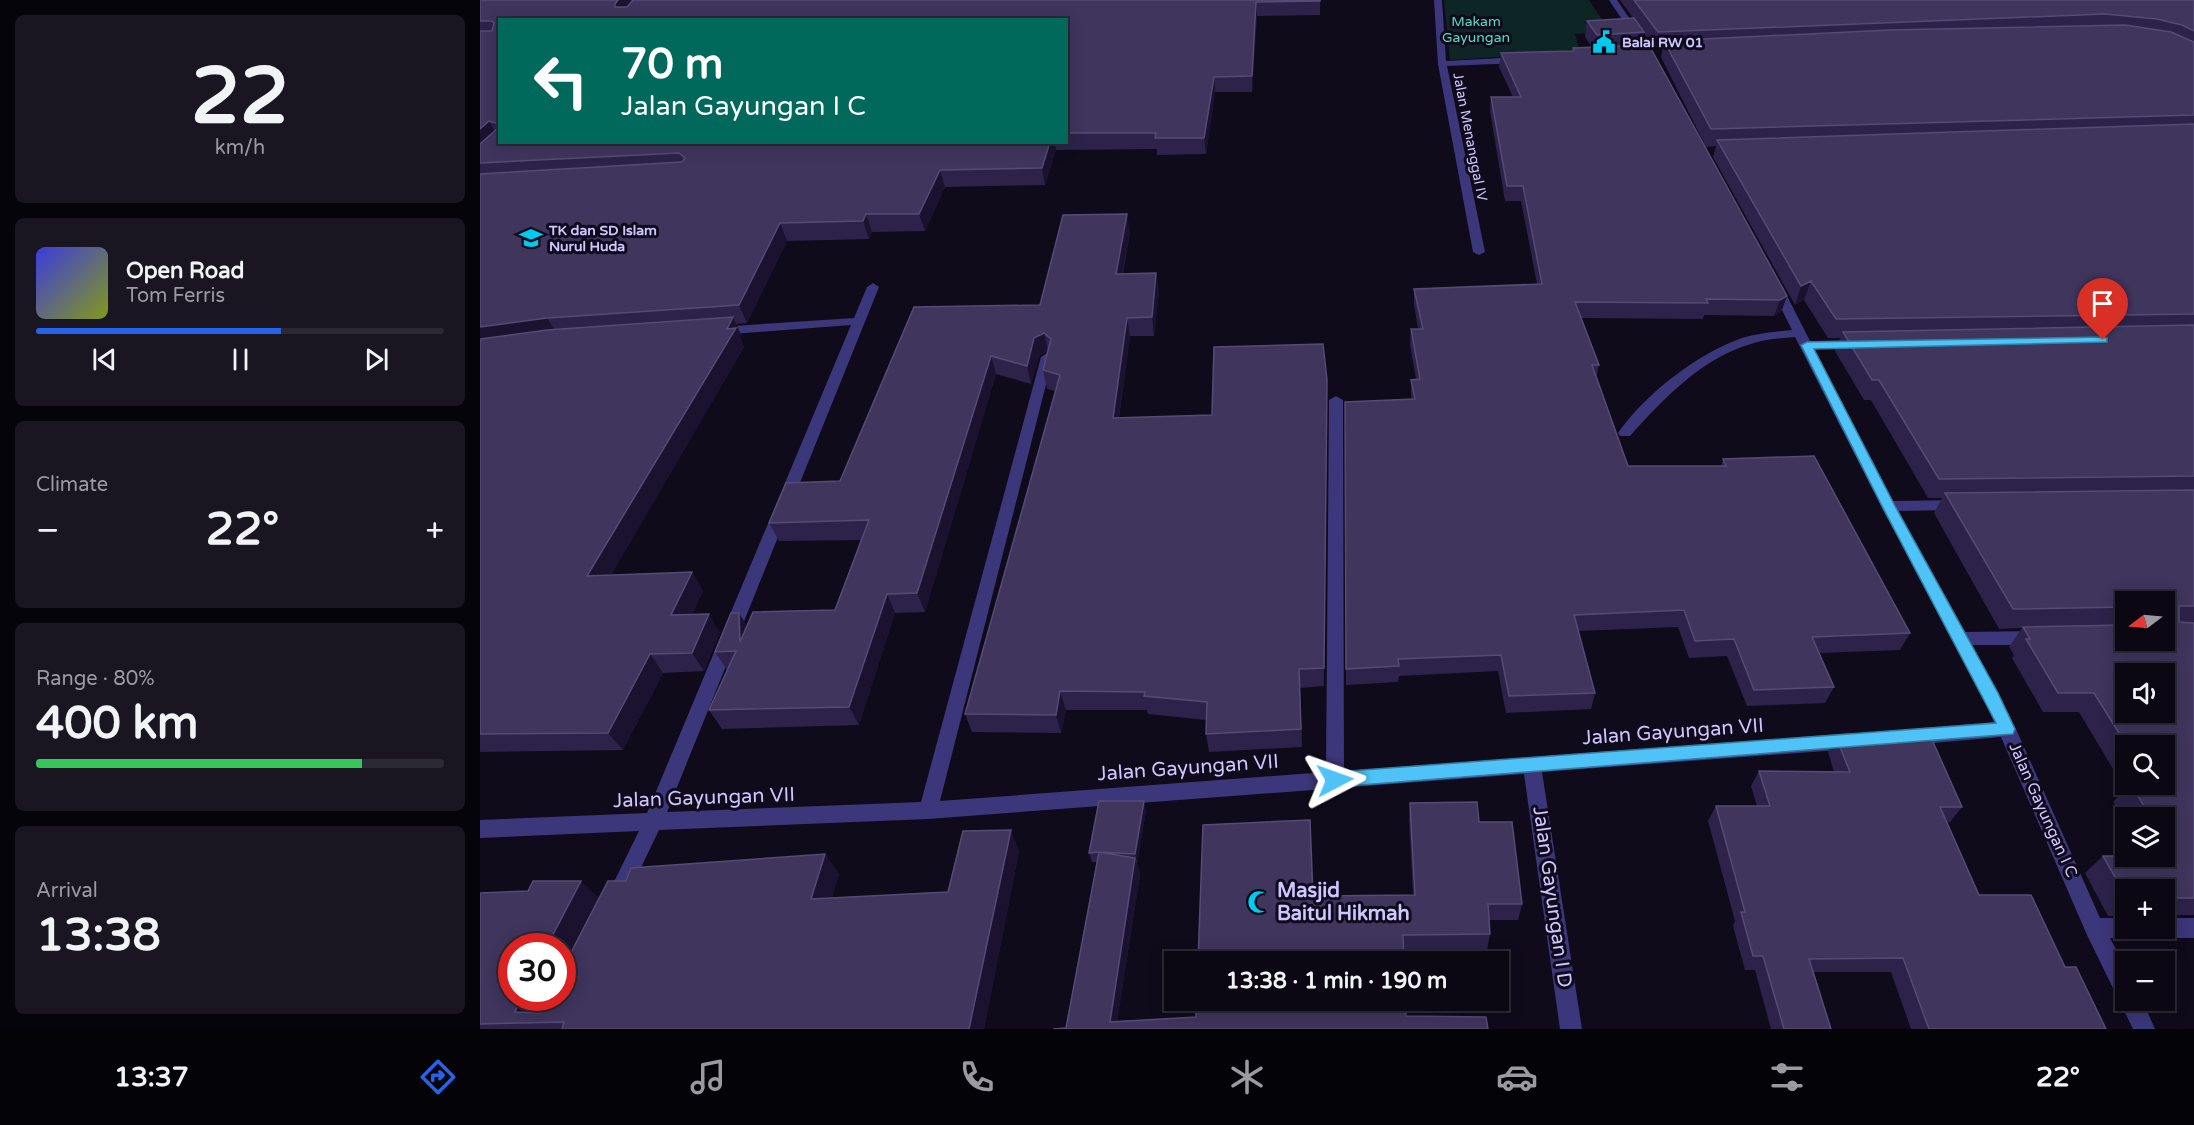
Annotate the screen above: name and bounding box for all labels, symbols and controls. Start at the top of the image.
park label: Makam Gayungan [1442,13,1510,46]
public building icon: Balai RW 01 [1591,29,1617,55]
place label: Balai RW 01 [1622,34,1703,51]
text: 70 m [621,39,723,90]
icon: left [522,42,600,120]
text: 22 [191,50,289,144]
street label: Jalan Menanggal IV [1449,71,1491,203]
text: Jalan Gayungan I C [621,90,866,123]
text: km/h [215,136,265,160]
place label: TK dan SD Islam Nurul Huda [548,222,657,255]
school or university icon: TK dan SD Islam Nurul Huda [518,225,544,251]
text: Open Road [126,258,244,284]
pin [2077,278,2128,340]
text: Tom Ferris [126,284,225,308]
icon: arrive [2086,287,2119,320]
icon: previous [88,343,121,376]
icon: pause [224,343,257,376]
icon: next [360,343,393,376]
text: Climate [36,473,108,497]
text: 22° [206,503,279,557]
text: − [36,511,60,550]
text: + [425,511,444,550]
north arrow [2115,591,2175,651]
map controls [2115,591,2175,1011]
button: sound [2115,663,2175,723]
text: Range · 80% [36,667,155,691]
text: 400 km [36,697,198,751]
street label: Jalan Gayungan VII [1581,714,1765,750]
button: search [2115,735,2175,795]
street label: Jalan Gayungan I C [2004,740,2082,880]
position arrow [1303,748,1367,812]
street label: Jalan Gayungan VII [1096,750,1280,786]
street label: Jalan Gayungan VII [613,783,795,813]
street label: Jalan Gayungan I D [1527,805,1577,989]
button: layers [2115,807,2175,867]
text: Arrival [36,879,98,903]
place label: Masjid Baitul Hikmah [1277,879,1410,926]
button: + [2115,879,2175,939]
mosque icon: Masjid Baitul Hikmah [1246,889,1272,915]
text: 13:38 [36,909,161,963]
speed limit sign: 30 [498,933,576,1011]
button: − [2115,951,2175,1011]
text: 13:38 · 1 min · 190 m [1226,968,1447,994]
icon: directions [417,1056,459,1098]
icon: music [687,1056,729,1098]
icon: phone [956,1056,998,1098]
icon: climate [1226,1056,1268,1098]
icon: car [1496,1056,1538,1098]
icon: filters [1766,1056,1808,1098]
text: 13:37 [114,1061,189,1094]
text: 22° [2036,1061,2080,1094]

